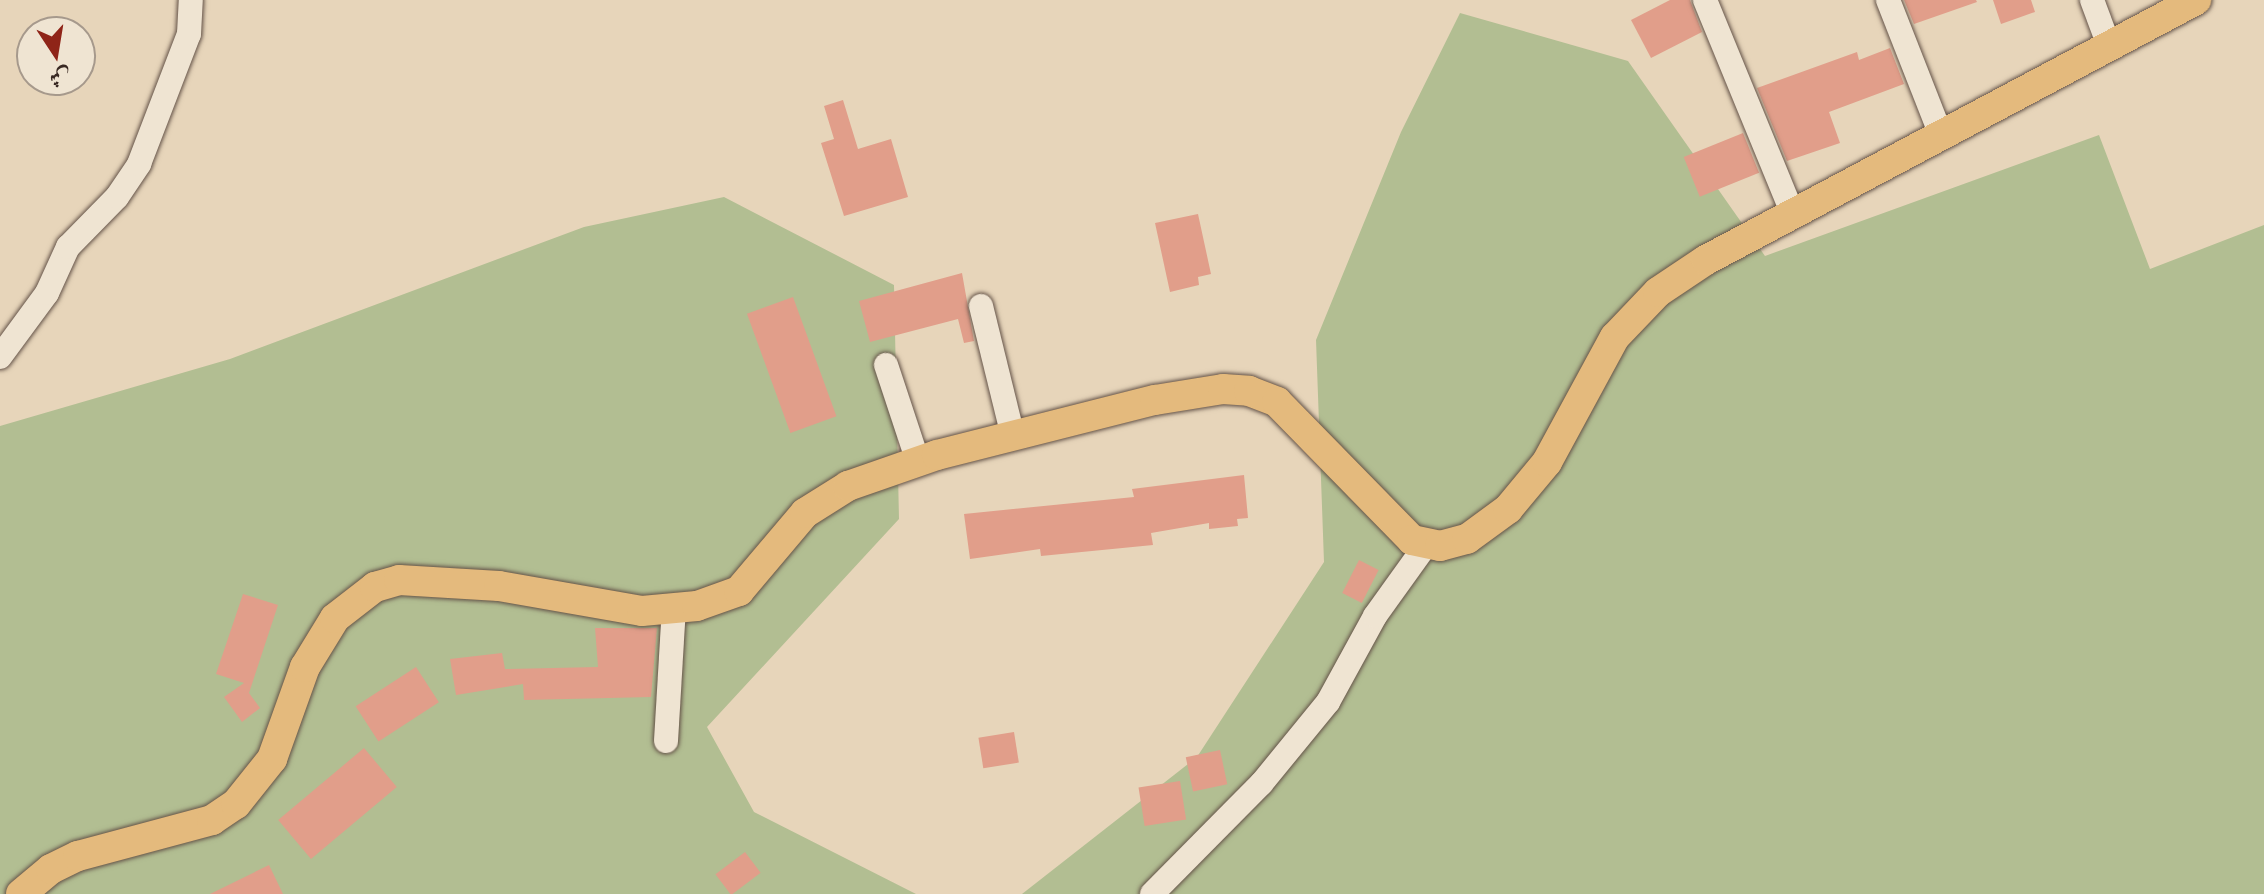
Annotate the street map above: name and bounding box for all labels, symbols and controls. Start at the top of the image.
north arrow [16,16,96,96]
text: ش [47,61,74,94]

